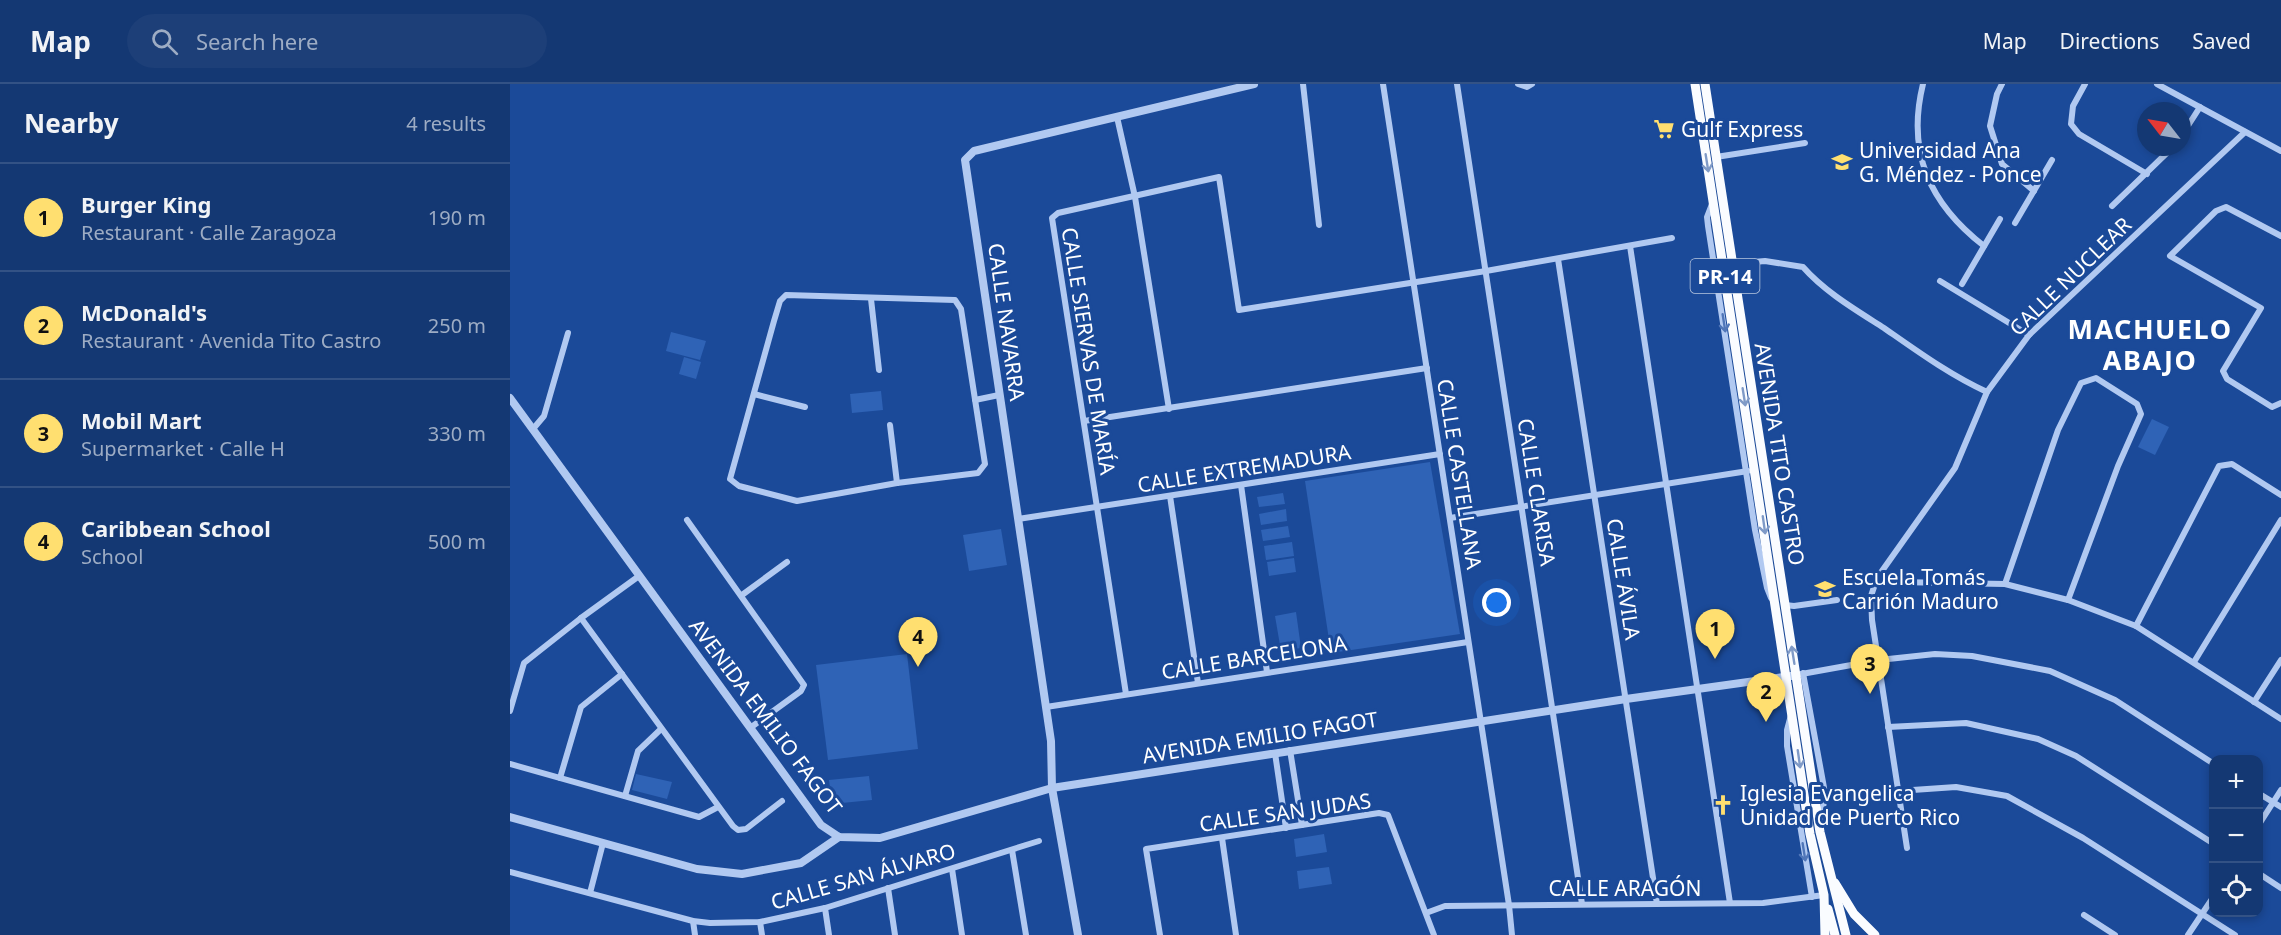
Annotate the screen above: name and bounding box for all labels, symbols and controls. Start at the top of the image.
search box [127,14,547,68]
text: Map [30,22,91,60]
icon: search [148,25,181,58]
text: Search here [196,26,318,56]
text: Map [1983,27,2027,55]
text: Directions [2060,27,2159,55]
text: Saved [2192,27,2251,55]
north arrow [2137,102,2191,156]
text: Nearby [24,105,119,141]
text: 4 results [406,110,486,137]
place label: Gulf Express [1681,115,1803,143]
supermarket icon: Gulf Express [1652,117,1676,141]
place label: Universidad Ana G. Méndez - Ponce [1859,136,2042,188]
school or university icon: Universidad Ana G. Méndez - Ponce [1830,150,1854,174]
one-way arrow [1702,152,1713,172]
text: Burger King [81,189,212,219]
text: 1 [38,204,49,231]
text: 190 m [428,204,486,231]
street label: CALLE NUCLEAR [2003,210,2137,342]
text: Restaurant · Calle Zaragoza [81,219,337,246]
street label: CALLE SIERVAS DE MARÍA [1056,225,1122,477]
street label: CALLE NAVARRA [982,241,1032,403]
road number: PR-14 [1690,259,1760,293]
text: McDonald's [81,297,207,327]
district label: MACHUELO ABAJO [2067,310,2233,378]
text: 2 [38,312,49,339]
text: 250 m [428,312,486,339]
one-way arrow [1718,313,1729,333]
text: Restaurant · Avenida Tito Castro [81,327,381,354]
street label: AVENIDA TITO CASTRO [1749,341,1811,567]
street label: CALLE CASTELLANA [1431,377,1489,572]
one-way arrow [1739,386,1750,406]
text: Mobil Mart [81,405,202,435]
street label: CALLE CLARISA [1512,416,1563,568]
text: 3 [38,420,49,447]
text: 330 m [428,420,486,447]
text: Supermarket · Calle H [81,435,285,462]
street label: CALLE EXTREMADURA [1135,437,1353,499]
text: Caribbean School [81,513,271,543]
one-way arrow [1758,514,1769,534]
street label: CALLE ÁVILA [1601,516,1648,642]
text: 4 [38,528,49,555]
text: 500 m [428,528,486,555]
text: School [81,543,143,570]
place label: Escuela Tomás Carrión Maduro [1842,563,1999,615]
school or university icon: Escuela Tomás Carrión Maduro [1813,577,1837,601]
your location [1482,588,1511,617]
pin: 1 [1696,610,1734,659]
street label: AVENIDA EMILIO FAGOT [683,613,849,820]
pin: 4 [898,618,938,667]
street label: CALLE BARCELONA [1159,628,1349,685]
pin: 3 [1850,644,1890,694]
one-way arrow [1787,646,1798,666]
pin: 2 [1746,672,1786,722]
street label: AVENIDA EMILIO FAGOT [1140,705,1380,769]
one-way arrow [1793,749,1804,769]
map controls [2209,755,2263,917]
button: + [2209,755,2263,809]
place label: Iglesia Evangelica Unidad de Puerto Rico [1740,779,1960,831]
street label: CALLE SAN JUDAS [1197,786,1373,838]
church icon: Iglesia Evangelica Unidad de Puerto Rico [1711,793,1735,817]
button: − [2209,809,2263,863]
street label: CALLE SAN ÁLVARO [767,836,959,916]
one-way arrow [1799,842,1810,862]
button: locate [2209,863,2263,917]
street label: CALLE ARAGÓN [1549,874,1701,902]

